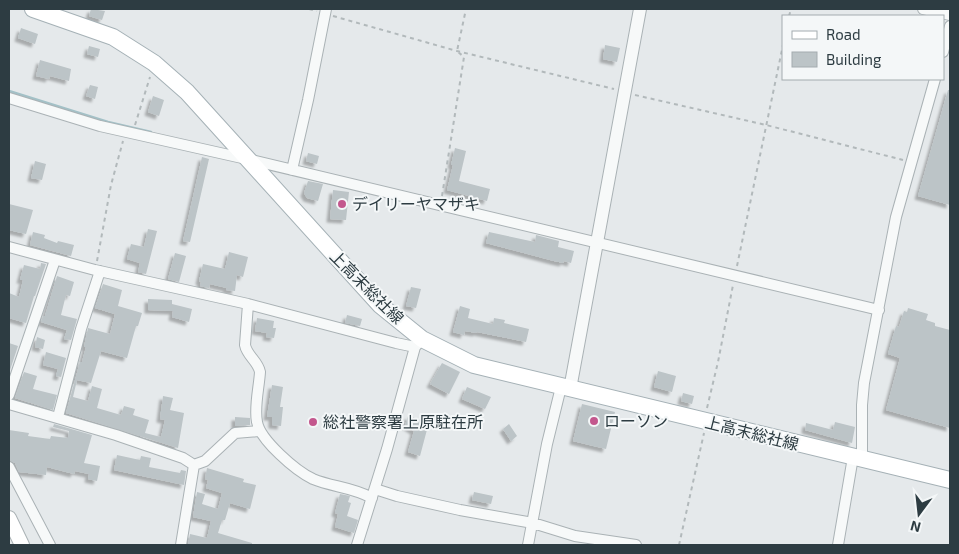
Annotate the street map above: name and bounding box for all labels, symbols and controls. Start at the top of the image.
legend [782,15,944,80]
text: Road [826,25,861,43]
text: Building [826,50,882,68]
place label: デイリーヤマザキ [352,194,480,213]
marker: デイリーヤマザキ [336,198,348,210]
street label: 上高末総社線 [327,246,408,327]
place label: ローソン [604,411,668,430]
place label: 総社警察署上原駐在所 [323,412,483,431]
street label: 上高末総社線 [703,412,801,453]
marker: ローソン [588,415,600,427]
marker: 総社警察署上原駐在所 [307,416,319,428]
north arrow [894,489,944,539]
text: N [908,518,923,537]

